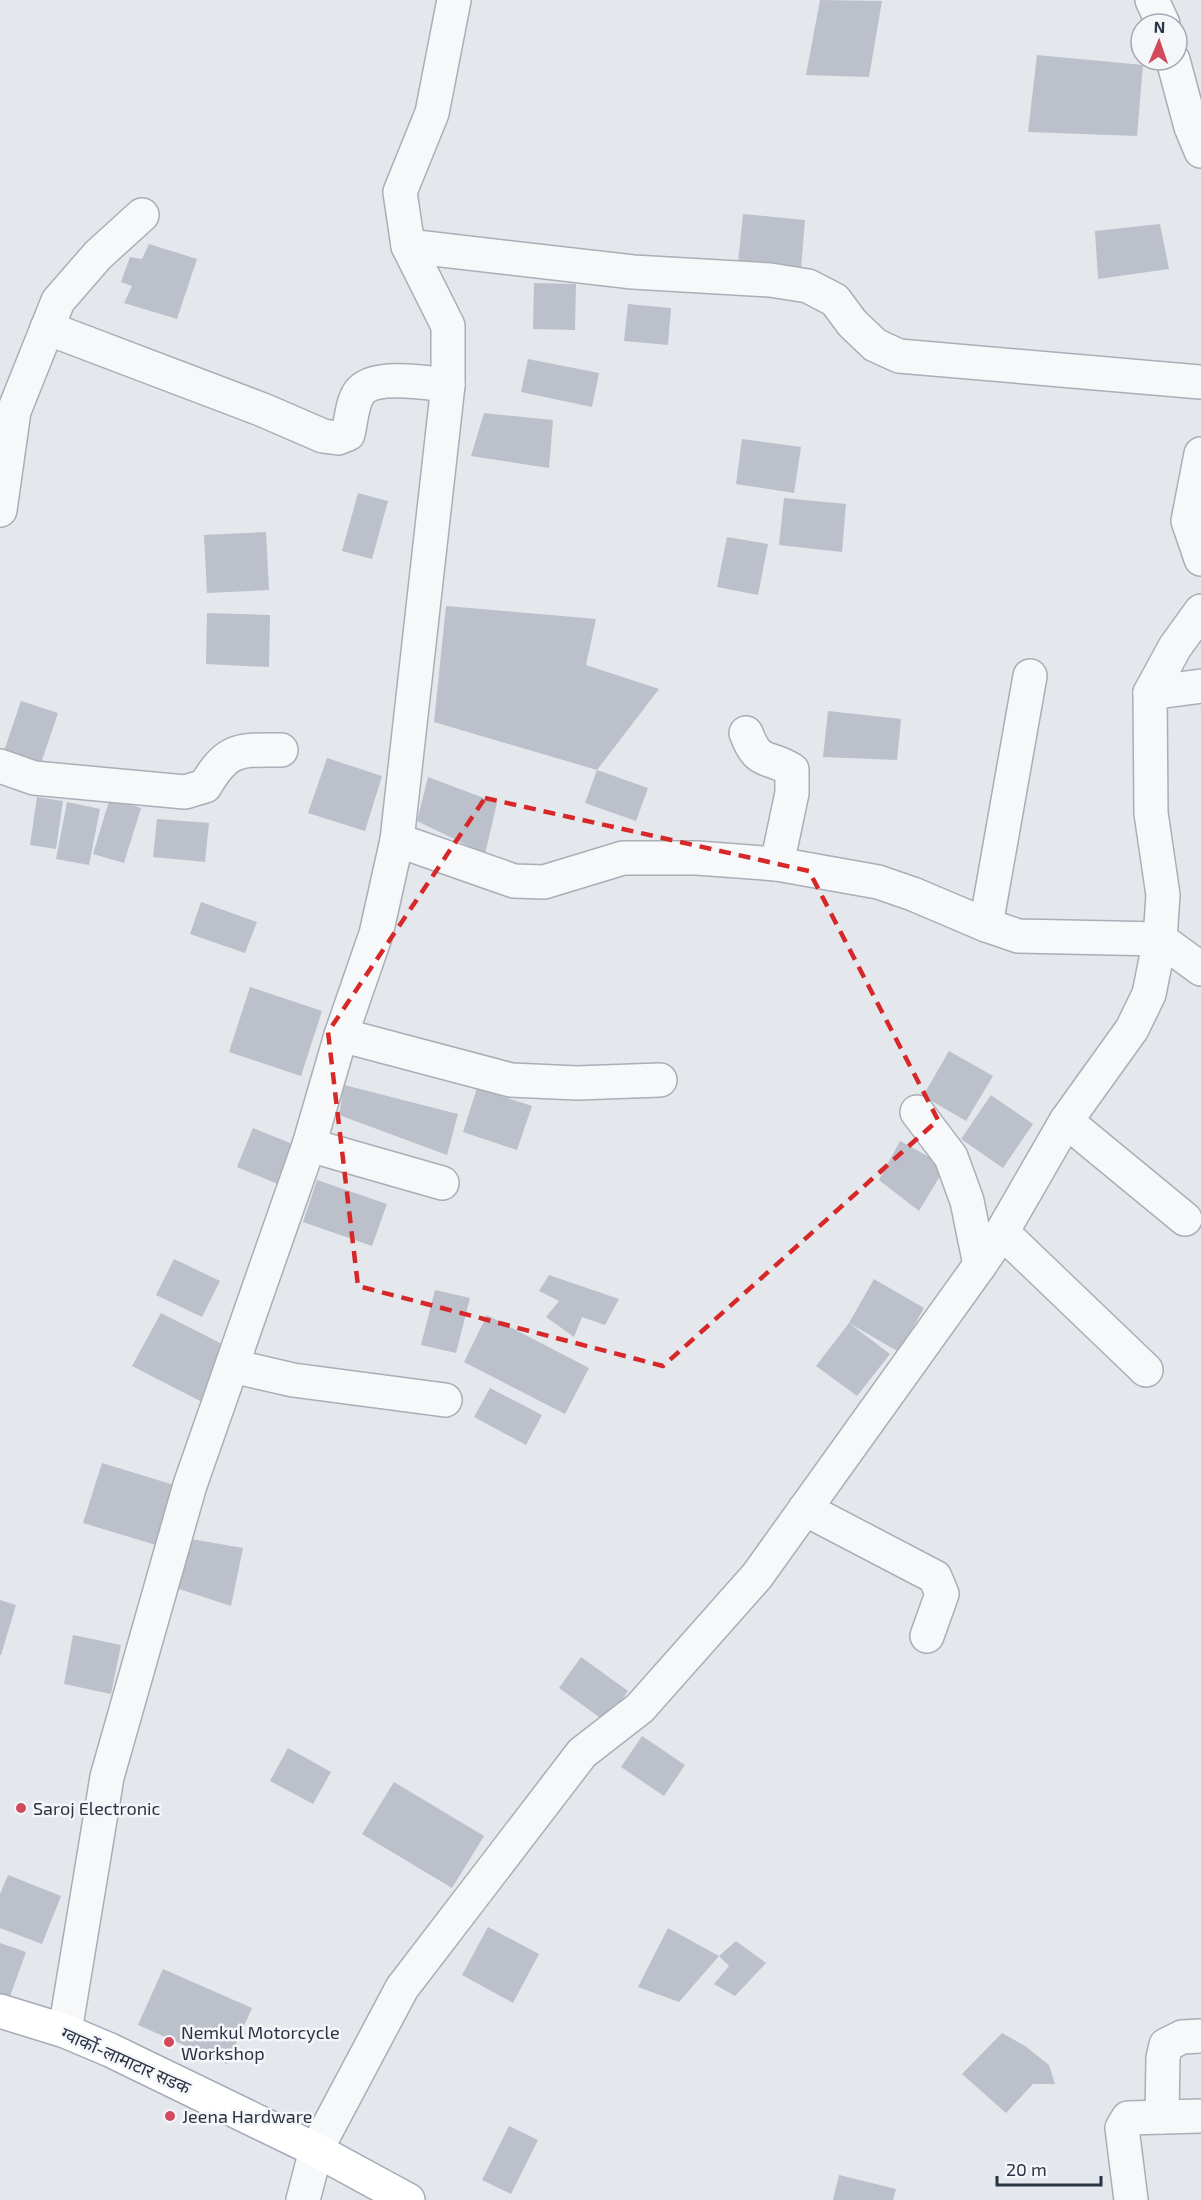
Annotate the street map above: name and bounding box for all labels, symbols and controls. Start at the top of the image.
north arrow [1129,12,1189,72]
text: N [1153,17,1166,36]
place label: Saroj Electronic [33,1797,161,1819]
marker: Saroj Electronic [14,1801,28,1815]
place label: Nemkul Motorcycle Workshop [181,2021,340,2064]
street label: ग्वार्को-लामाटार सडक [58,2022,195,2099]
marker: Nemkul Motorcycle Workshop [162,2035,176,2049]
place label: Jeena Hardware [182,2105,312,2127]
marker: Jeena Hardware [163,2109,177,2123]
scale bar [997,2149,1100,2187]
text: 20 m [1006,2158,1047,2180]

